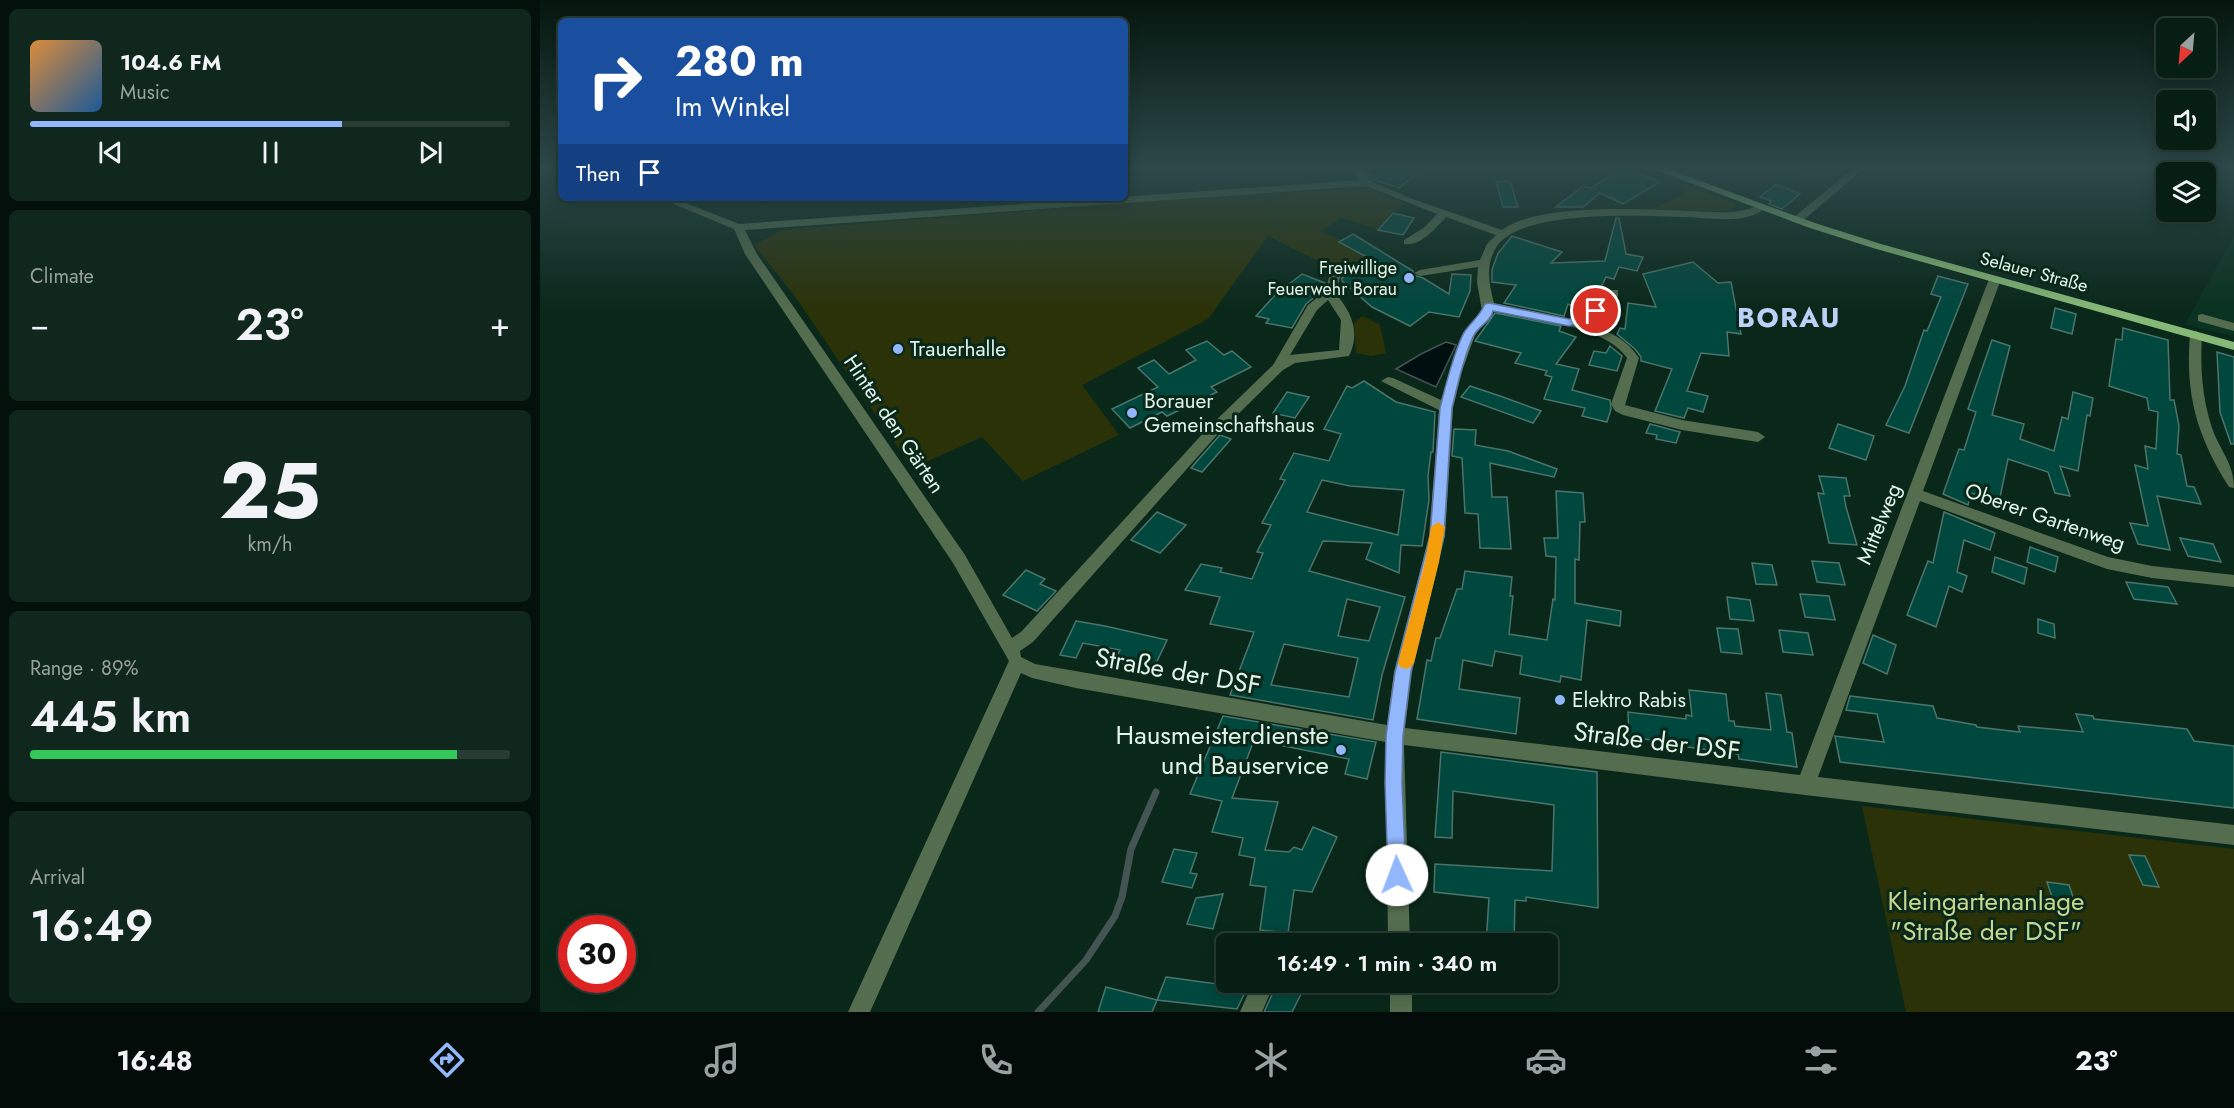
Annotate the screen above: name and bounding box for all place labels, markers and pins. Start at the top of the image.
place label: Freiwillige Feuerwehr Borau [1267,255,1397,302]
marker: Freiwillige Feuerwehr Borau [1402,271,1416,285]
pin [1570,285,1621,336]
place label: Trauerhalle [910,334,1006,364]
marker: Trauerhalle [891,342,905,356]
place label: Borauer Gemeinschaftshaus [1144,386,1315,440]
marker: Borauer Gemeinschaftshaus [1125,406,1139,420]
place label: Elektro Rabis [1572,685,1686,715]
marker: Elektro Rabis [1553,693,1567,707]
place label: Hausmeisterdienste und Bauservice [1116,716,1329,784]
marker: Hausmeisterdienste und Bauservice [1334,743,1348,757]

